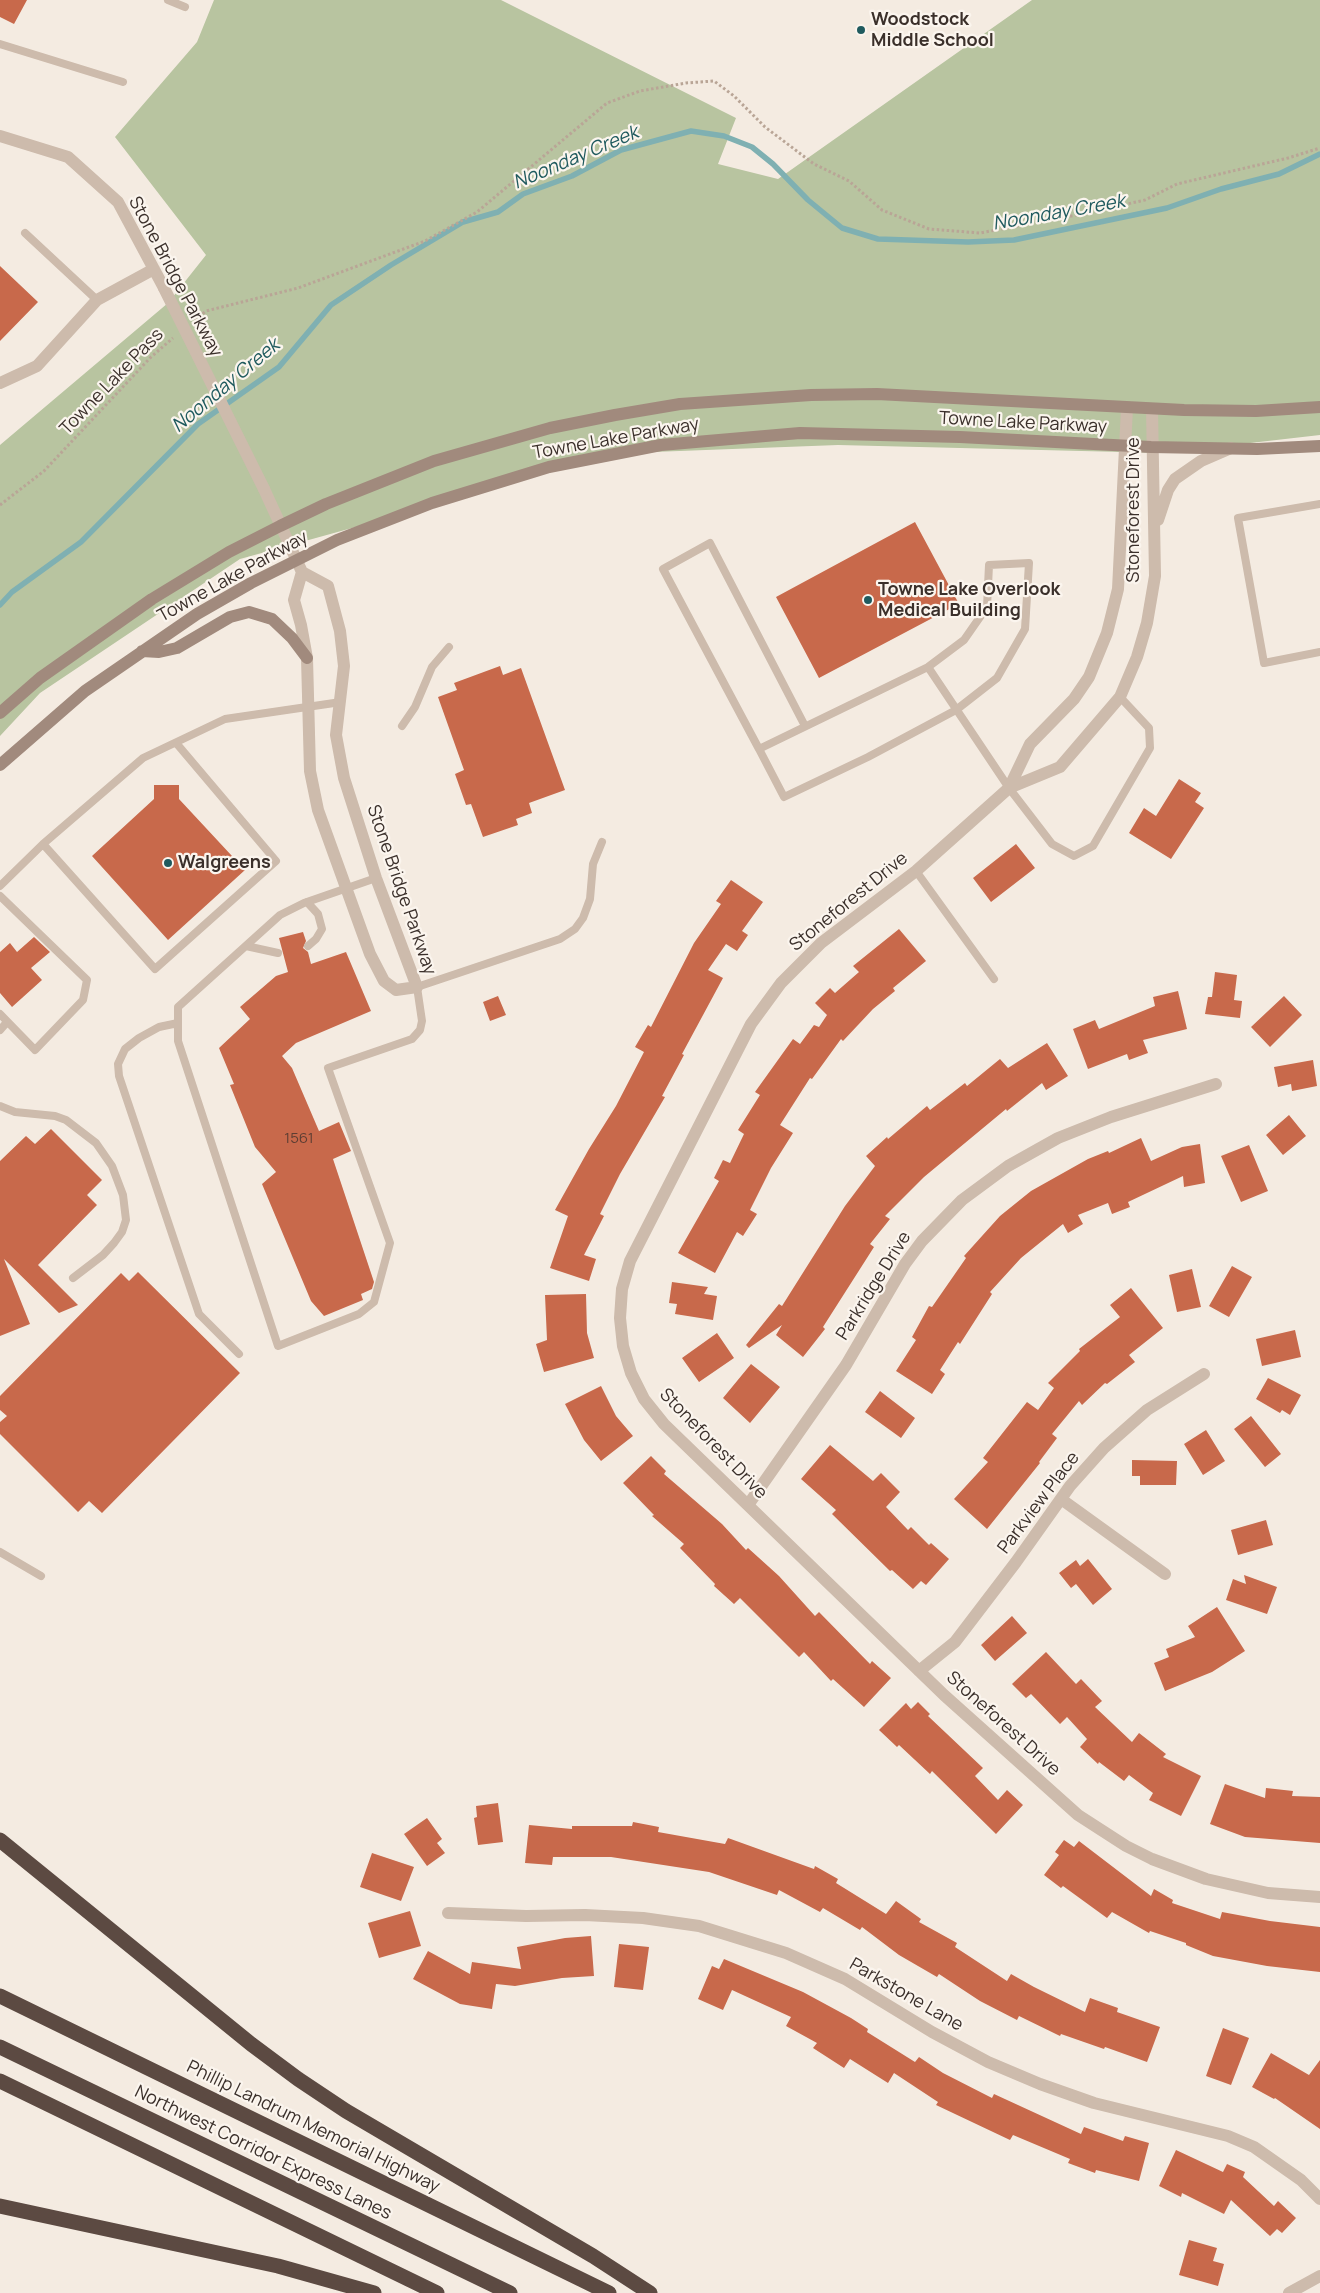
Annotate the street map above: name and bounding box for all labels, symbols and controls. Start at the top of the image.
place label: Woodstock Middle School [871,9,994,52]
marker: Woodstock Middle School [855,24,867,36]
water label: Noonday Creek [510,121,642,195]
water label: Noonday Creek [991,190,1127,236]
street label: Stone Bridge Parkway [124,193,226,361]
street label: Towne Lake Pass [56,324,168,440]
water label: Noonday Creek [167,334,285,438]
street label: Towne Lake Parkway [938,408,1108,438]
street label: Towne Lake Parkway [531,414,701,464]
street label: Stoneforest Drive [1123,437,1145,583]
street label: Towne Lake Parkway [154,527,312,627]
place label: Towne Lake Overlook Medical Building [878,579,1060,622]
marker: Towne Lake Overlook Medical Building [862,594,874,606]
street label: Stone Bridge Parkway [362,802,440,978]
street label: Stoneforest Drive [786,848,912,956]
place label: Walgreens [178,852,271,874]
marker: Walgreens [162,857,174,869]
house number: 1561 [284,1130,314,1148]
street label: Parkridge Drive [832,1228,916,1344]
street label: Stoneforest Drive [655,1384,771,1504]
street label: Parkview Place [994,1448,1084,1558]
street label: Stoneforest Drive [942,1667,1064,1781]
street label: Parkstone Lane [845,1954,967,2036]
street label: Phillip Landrum Memorial Highway [183,2056,443,2198]
street label: Northwest Corridor Express Lanes [131,2081,395,2225]

